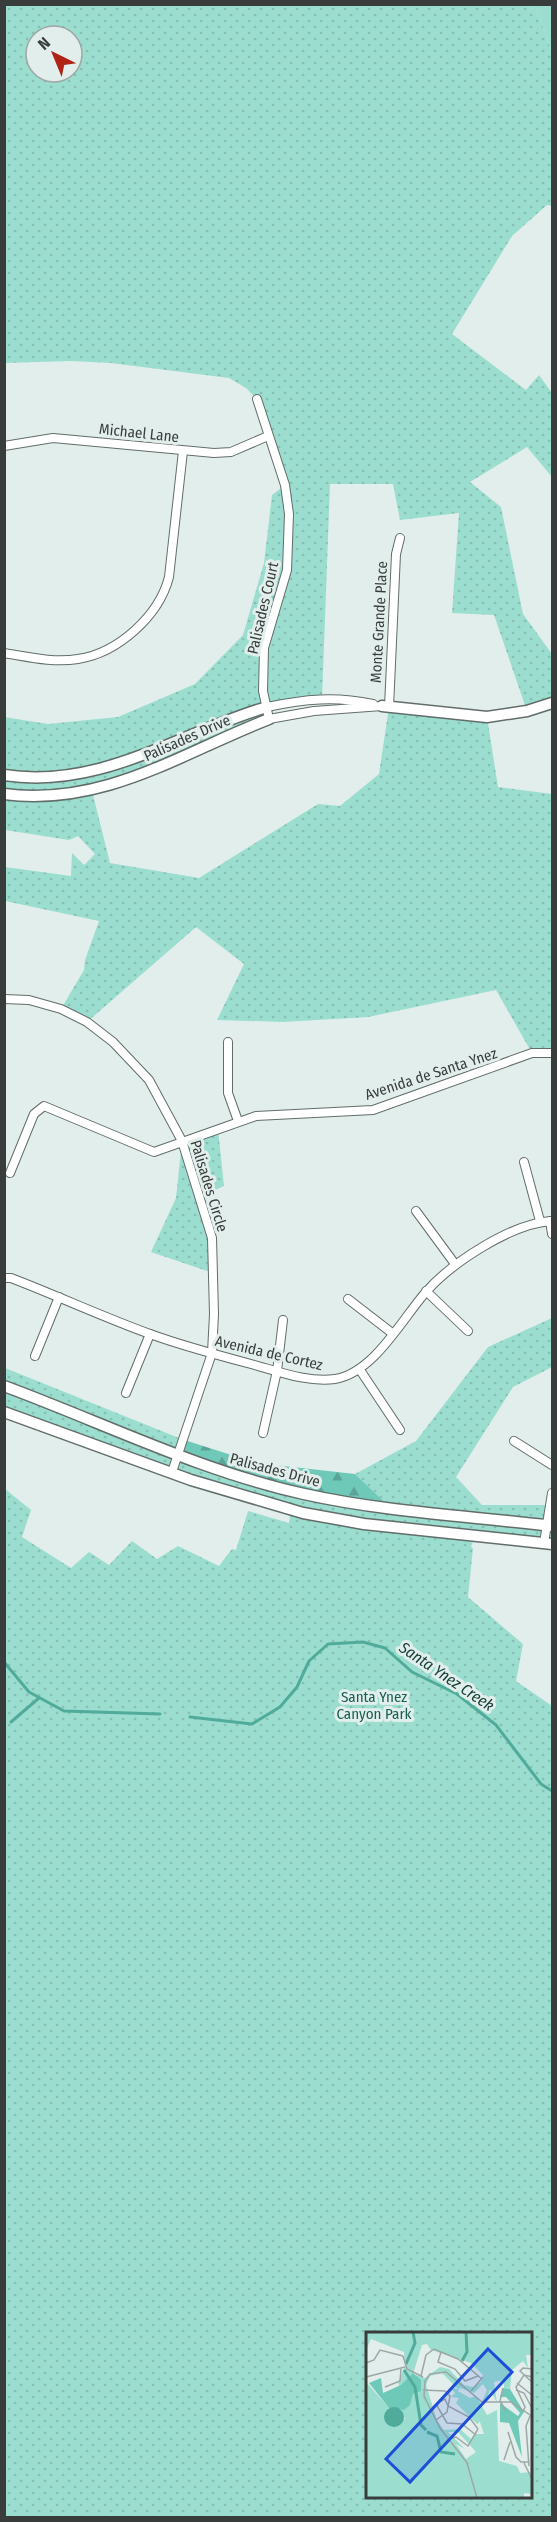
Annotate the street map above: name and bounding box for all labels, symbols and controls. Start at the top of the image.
north arrow [24,24,84,84]
text: N [34,33,54,54]
street label: Michael Lane [98,420,180,446]
street label: Palisades Court [244,560,282,656]
street label: Monte Grande Place [367,561,391,683]
street label: Palisades Drive [141,711,233,765]
street label: Avenida de Santa Ynez [363,1044,499,1104]
street label: Palisades Circle [187,1138,231,1234]
street label: Avenida de Cortez [213,1332,325,1374]
street label: Palisades Drive [228,1449,322,1491]
water label: Santa Ynez Creek [395,1637,498,1715]
park label: Santa Ynez Canyon Park [336,1688,412,1723]
inset map [366,2332,533,2498]

